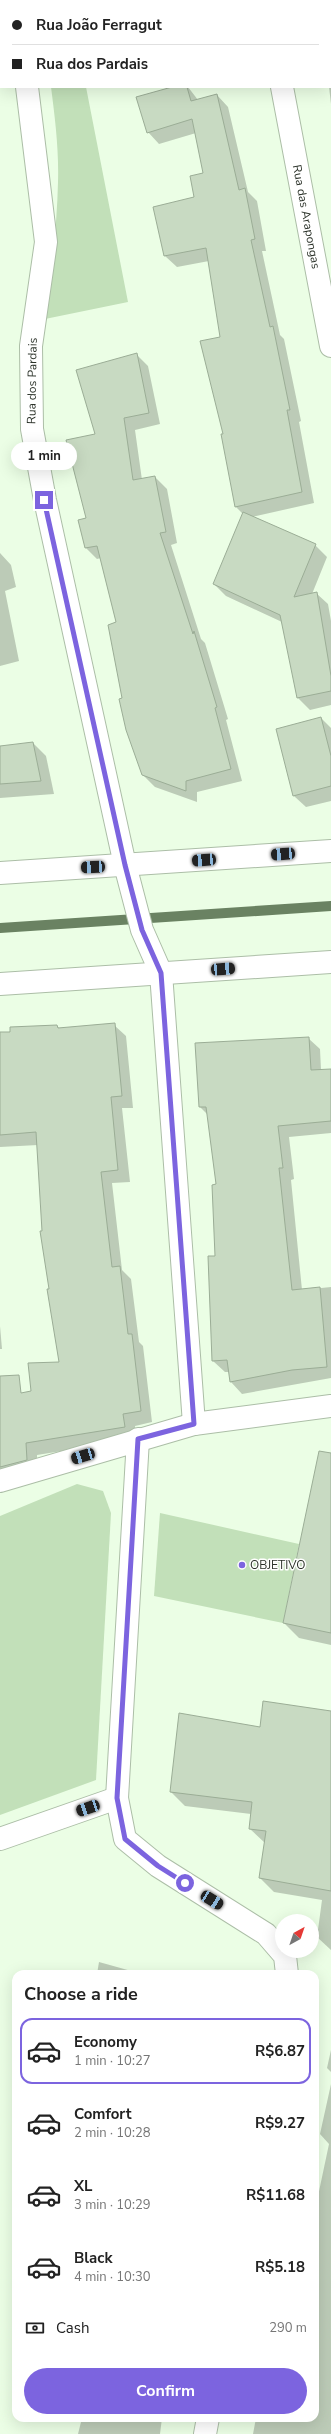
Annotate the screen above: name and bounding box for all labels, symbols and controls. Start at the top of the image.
text: Rua João Ferragut [36,15,162,35]
text: Rua dos Pardais [36,54,148,74]
street label: Rua das Arapongas [289,163,324,270]
street label: Rua dos Pardais [23,337,41,424]
callout: 1 min [11,442,77,470]
text: 1 min [27,447,61,465]
route end [35,491,53,509]
car [271,847,295,861]
car [192,853,216,867]
car [81,860,105,874]
car [211,962,235,976]
car [70,1447,96,1465]
place label: OBJETIVO [250,1557,306,1573]
marker: OBJETIVO [237,1560,247,1570]
car [75,1798,101,1818]
route start [176,1874,194,1892]
car [199,1889,225,1911]
north arrow [275,1914,319,1958]
map controls [275,1914,319,1958]
text: Choose a ride [24,1982,138,2006]
text: Economy [74,2032,137,2052]
icon: car [26,2033,62,2069]
text: R$6.87 [255,2041,305,2061]
text: 1 min · 10:27 [74,2052,150,2070]
text: Comfort [74,2104,131,2124]
icon: car [26,2105,62,2141]
text: R$9.27 [255,2113,305,2133]
text: 2 min · 10:28 [74,2124,150,2142]
text: XL [74,2176,93,2196]
icon: car [26,2177,62,2213]
text: R$11.68 [246,2185,305,2205]
text: 3 min · 10:29 [74,2196,150,2214]
text: Black [74,2248,112,2268]
icon: car [26,2249,62,2285]
text: R$5.18 [255,2257,305,2277]
text: 4 min · 10:30 [74,2268,150,2286]
icon: cash [24,2317,46,2339]
text: Cash [56,2318,90,2338]
text: 290 m [269,2319,307,2337]
button: Confirm [24,2368,307,2414]

